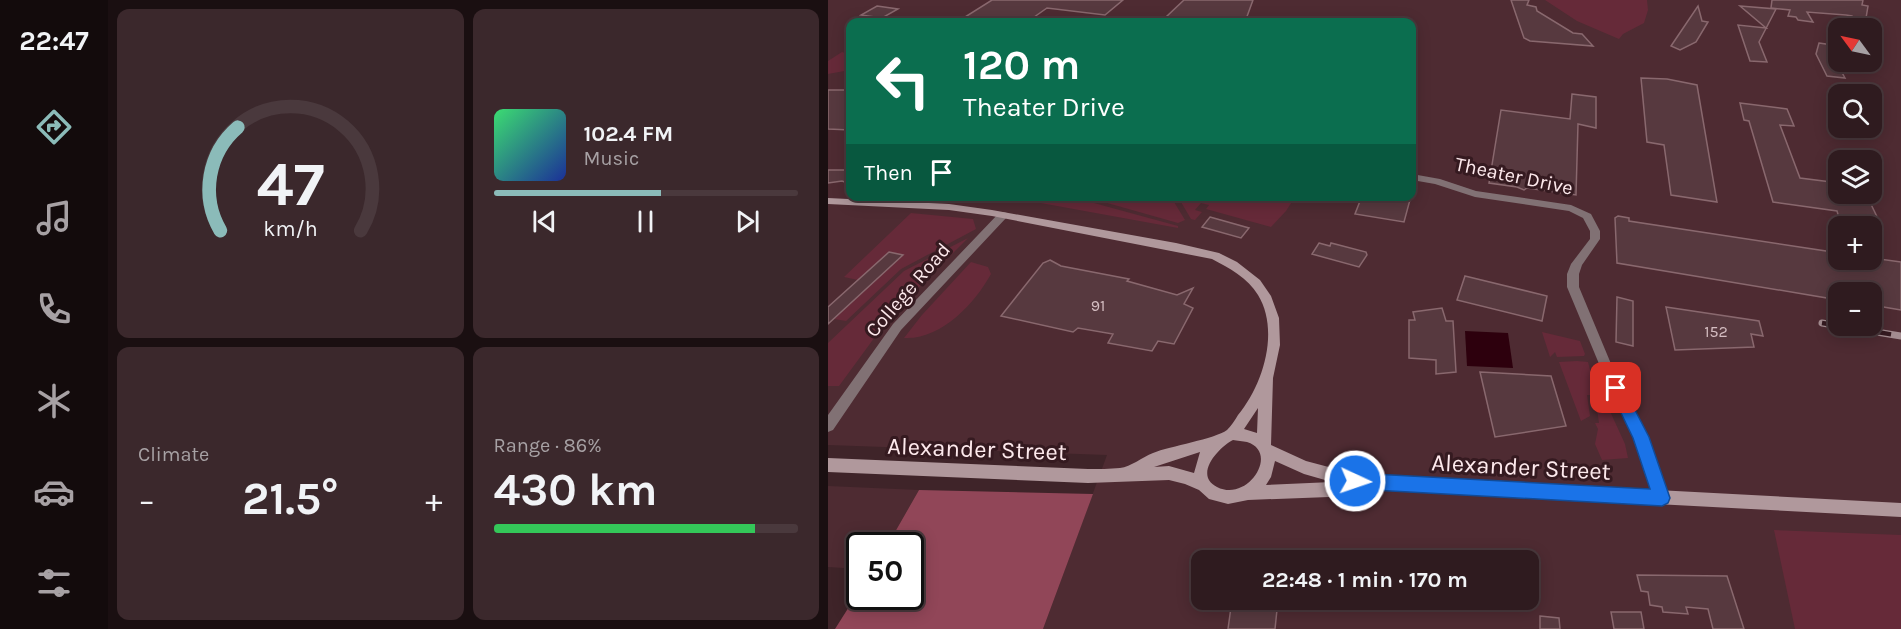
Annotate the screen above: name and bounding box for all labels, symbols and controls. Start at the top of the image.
north arrow [1828,18,1882,72]
map controls [1828,18,1882,336]
text: 22:47 [19,25,89,57]
text: 120 m [963,40,1080,90]
icon: left [864,42,942,120]
button: search [1828,84,1882,138]
text: Theater Drive [963,91,1125,123]
icon: directions [33,106,75,148]
text: 102.4 FM [584,121,673,147]
text: Music [584,147,639,170]
text: 47 [256,148,324,221]
button: layers [1828,150,1882,204]
street label: Theater Drive [1453,152,1575,200]
icon: arrive [925,156,958,189]
text: Then [864,160,913,186]
icon: music [33,197,75,239]
icon: previous [528,205,561,238]
icon: pause [629,205,662,238]
icon: next [731,205,764,238]
text: km/h [263,216,317,241]
button: + [1828,216,1882,270]
street label: College Road [861,238,955,342]
button: − [1828,282,1882,336]
icon: phone [33,288,75,330]
house number: 91 [1091,296,1105,315]
house number: 152 [1704,322,1728,341]
pin [1590,362,1641,413]
icon: arrive [1599,371,1632,404]
icon: climate [33,380,75,422]
street label: Alexander Street [887,432,1067,466]
text: Range · 86% [494,434,602,457]
text: Climate [138,443,209,466]
street label: Alexander Street [1431,448,1611,486]
position arrow [1323,449,1387,513]
text: 430 km [494,464,657,516]
icon: car [33,471,75,513]
text: 21.5° [242,473,339,525]
text: − [138,481,155,519]
text: + [425,481,443,519]
speed limit sign: 50 [846,532,924,610]
icon: filters [33,562,75,604]
text: 22:48 · 1 min · 170 m [1262,567,1468,593]

